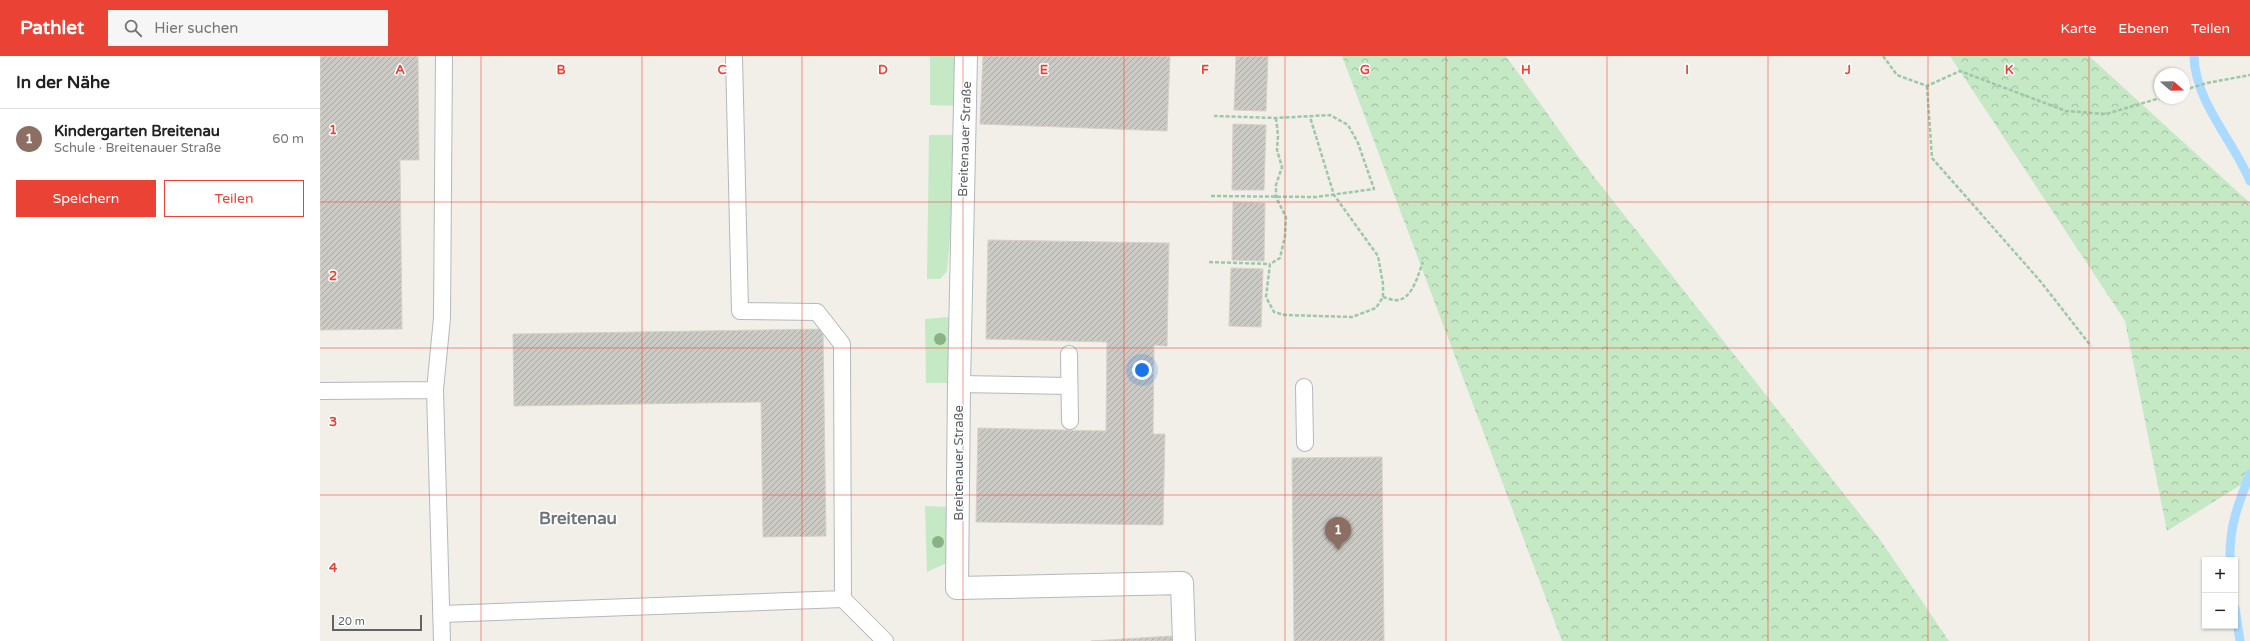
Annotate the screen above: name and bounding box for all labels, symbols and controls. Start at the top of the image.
search box [108,10,388,46]
text: Pathlet [20,17,84,39]
icon: search [122,17,144,39]
text: Hier suchen [154,19,238,37]
text: Karte [2061,20,2096,37]
text: Ebenen [2118,20,2169,37]
text: Teilen [2191,20,2230,37]
text: A [395,62,405,78]
text: B [556,62,566,78]
text: C [717,62,727,78]
text: D [878,62,888,78]
text: E [1040,62,1048,78]
text: F [1201,62,1209,78]
text: G [1360,62,1370,78]
text: H [1521,62,1531,78]
text: I [1685,62,1689,78]
text: J [1844,62,1851,78]
text: K [2005,62,2014,78]
north arrow [2154,68,2190,104]
text: In der Nähe [16,72,110,93]
street label: Breitenauer Straße [955,81,975,197]
text: Kindergarten Breitenau [54,122,220,140]
text: 1 [329,122,337,138]
text: 1 [25,131,33,147]
text: 60 m [272,131,304,147]
text: Schule · Breitenauer Straße [54,140,221,156]
button: Speichern [16,180,156,217]
button: Teilen [164,180,304,217]
text: 2 [329,268,337,284]
your location [1132,360,1152,380]
street label: Breitenauer Straße [951,405,967,521]
text: 3 [329,414,337,430]
district label: Breitenau [539,508,617,529]
pin: 1 [1325,517,1351,550]
map controls [2202,557,2238,629]
button: + [2202,557,2238,593]
text: 4 [329,560,338,576]
button: − [2202,593,2238,629]
scale bar [332,613,422,632]
text: 20 m [338,615,365,628]

